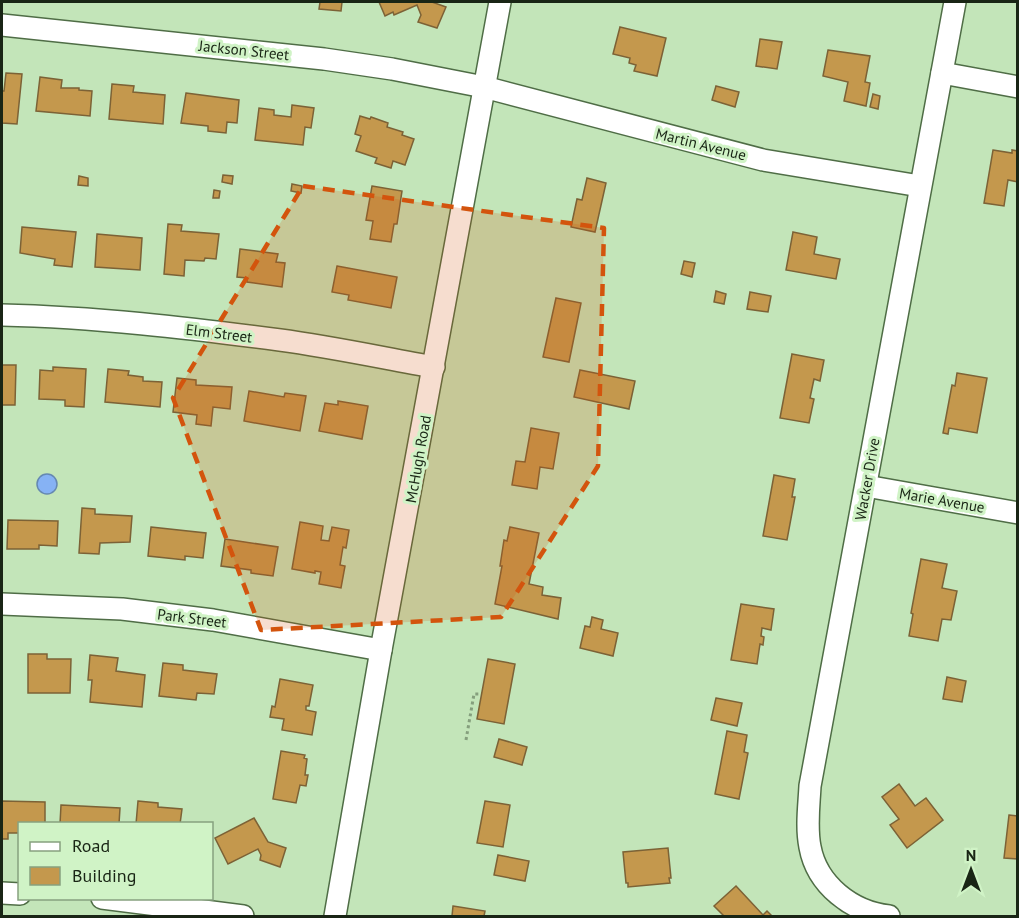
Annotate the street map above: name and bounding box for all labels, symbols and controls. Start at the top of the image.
street label: Jackson Street [197,36,290,64]
street label: Martin Avenue [654,124,748,164]
street label: Elm Street [185,319,253,347]
street label: McHugh Road [401,414,435,504]
street label: Wacker Drive [850,436,884,522]
street label: Marie Avenue [898,483,986,517]
street label: Park Street [156,604,228,632]
legend [18,822,213,900]
text: Road [72,834,110,857]
north arrow [941,840,1001,900]
text: N [966,845,976,865]
text: Building [72,864,136,887]

